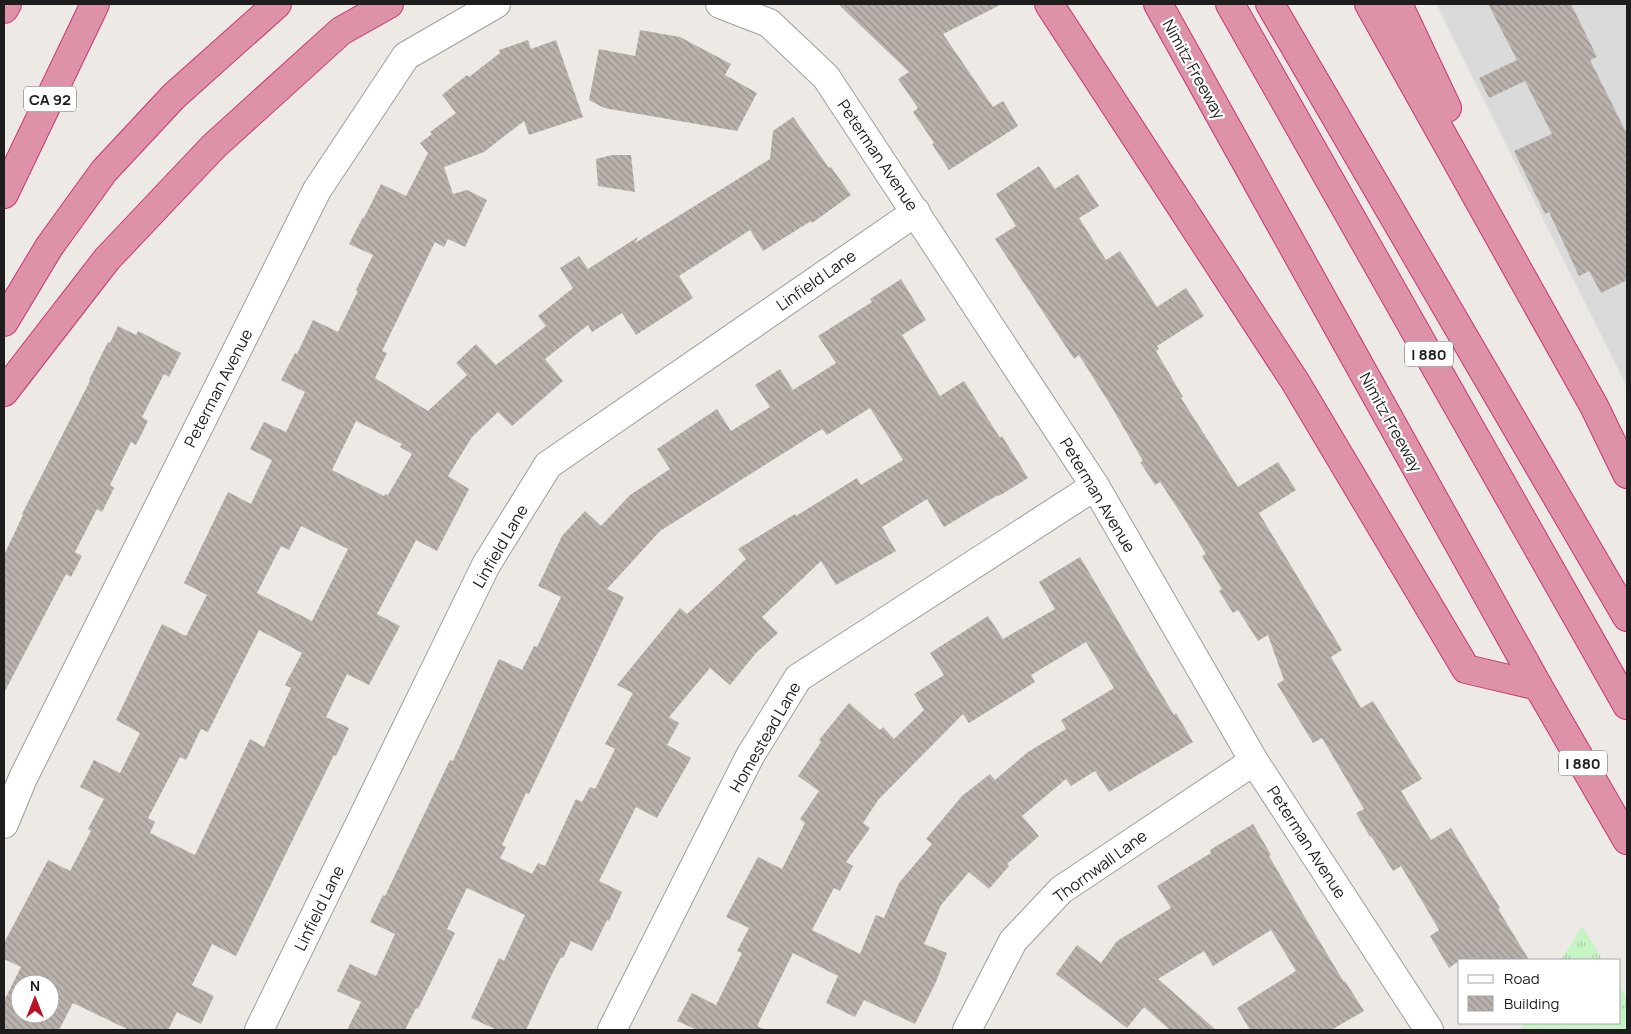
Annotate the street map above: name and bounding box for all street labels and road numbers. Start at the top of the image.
street label: Nimitz Freeway [1158,15,1231,123]
road number: CA 92 [24,86,76,112]
street label: Peterman Avenue [833,95,923,215]
street label: Linfield Lane [772,244,860,316]
street label: Peterman Avenue [179,325,257,451]
road number: I 880 [1405,342,1453,366]
street label: Nimitz Freeway [1355,368,1428,476]
street label: Peterman Avenue [1055,434,1141,556]
street label: Linfield Lane [467,500,533,592]
street label: Homestead Lane [724,678,806,796]
road number: I 880 [1559,750,1607,776]
street label: Peterman Avenue [1262,781,1352,903]
street label: Thornwall Lane [1049,824,1151,908]
street label: Linfield Lane [289,862,349,954]

